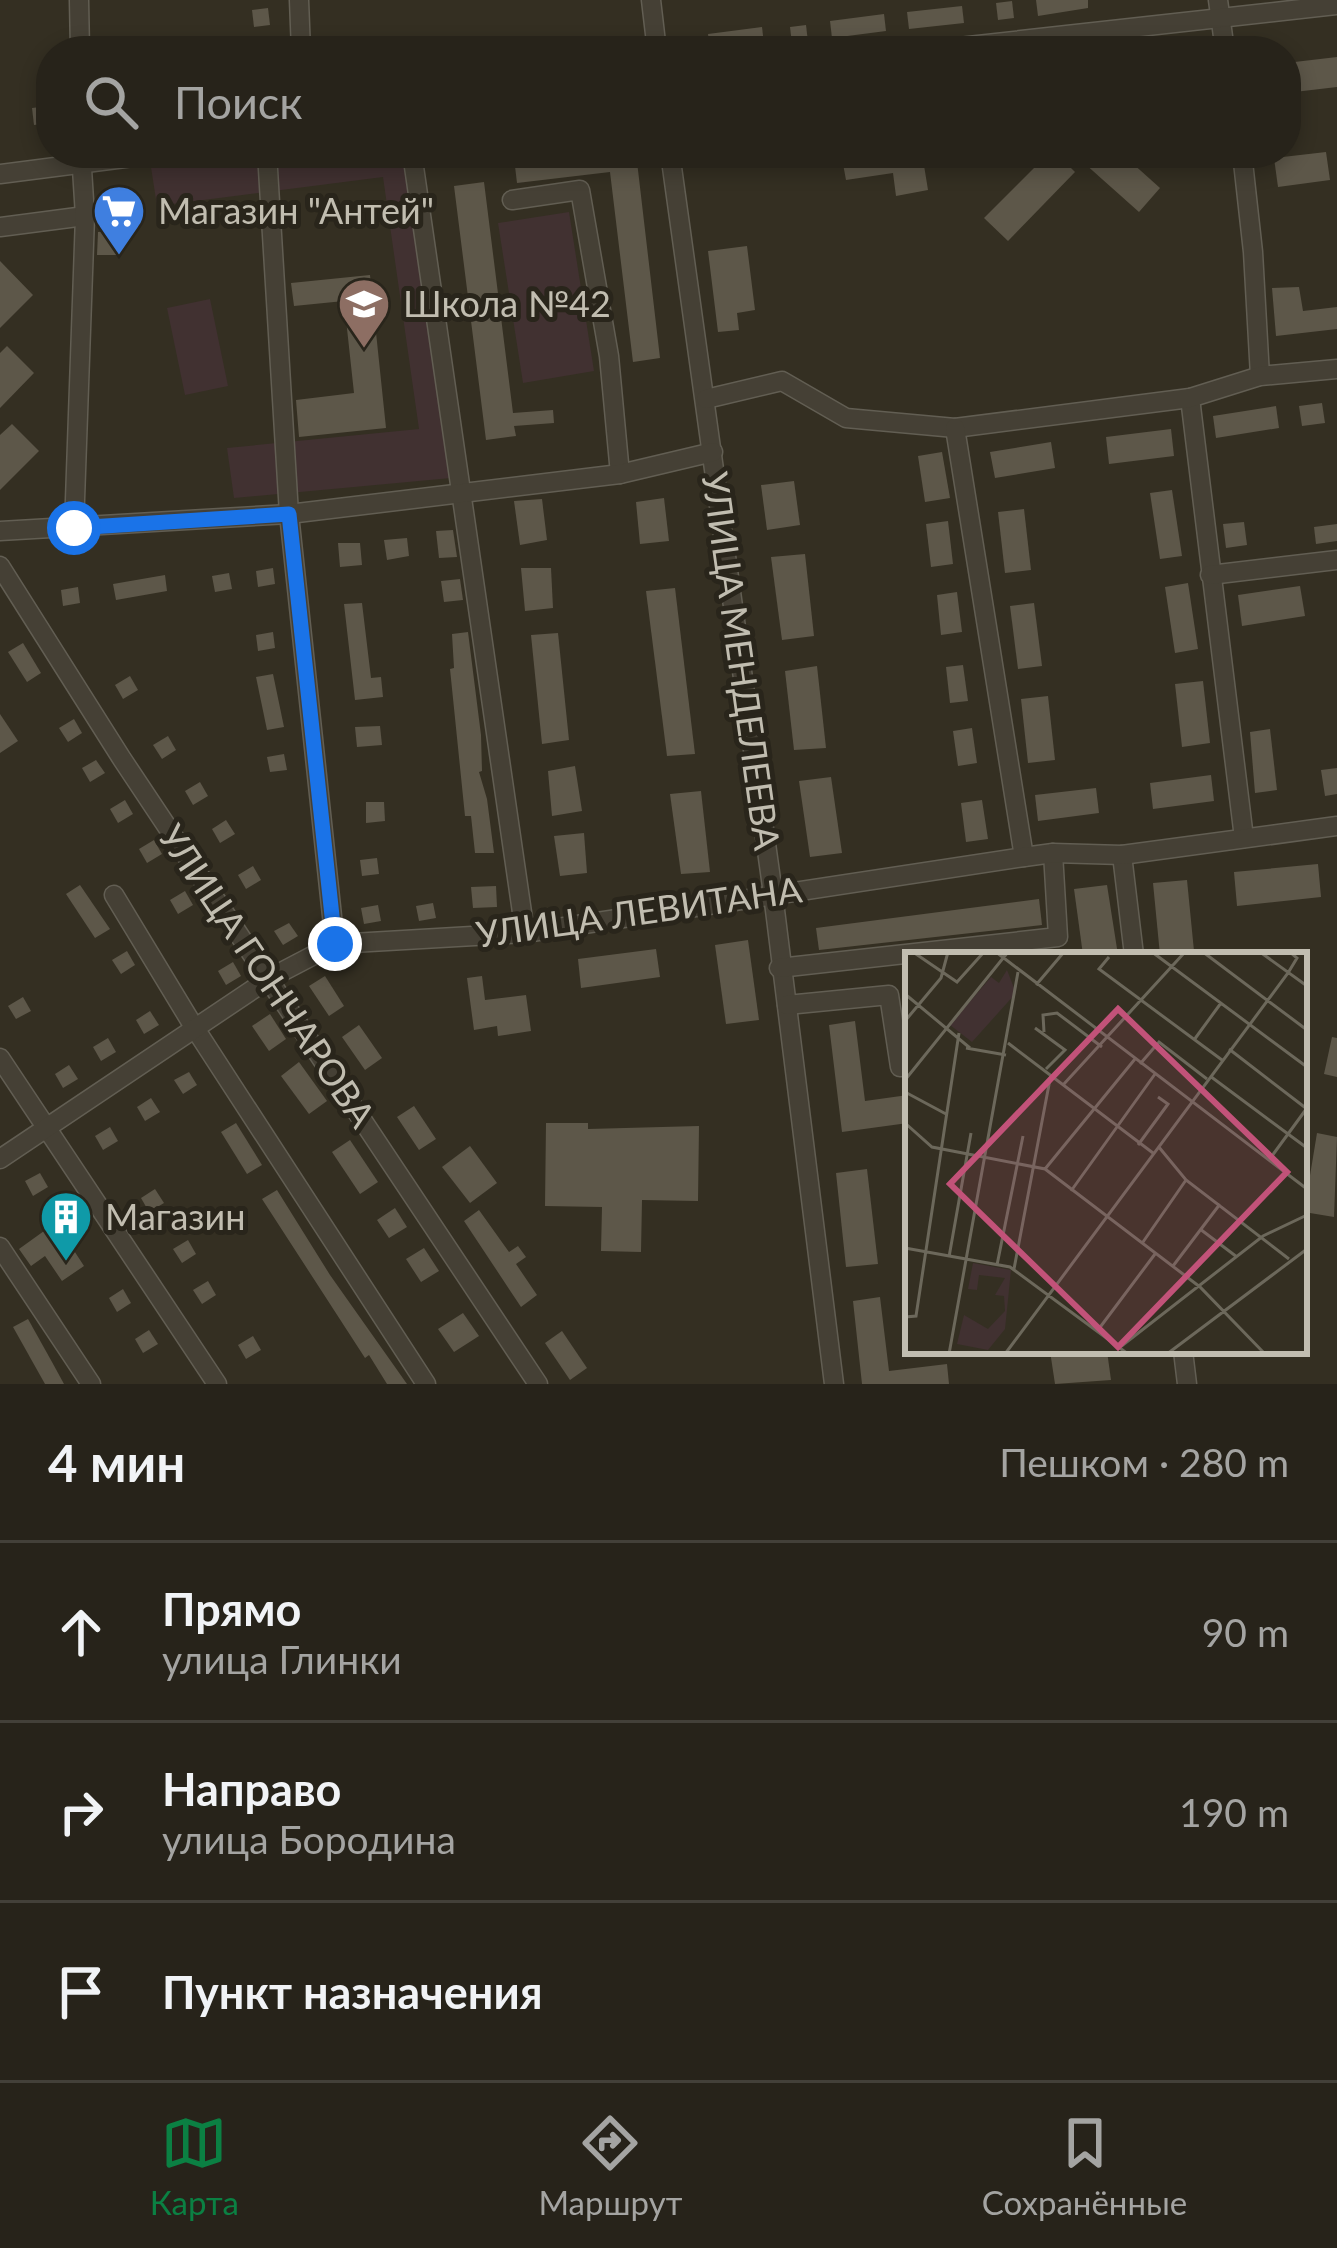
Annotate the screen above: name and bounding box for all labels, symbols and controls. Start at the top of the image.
search box [36,36,1301,168]
icon: search [78,69,144,135]
text: Поиск [174,75,303,129]
supermarket icon: Магазин "Антей" [91,183,147,257]
place label: Магазин "Антей" [158,188,434,232]
school or university icon: Школа №42 [336,276,392,350]
place label: Школа №42 [403,281,611,325]
street label: УЛИЦА МЕНДЕЛЕЕВА [694,469,790,853]
route start [47,501,101,555]
street label: УЛИЦА ГОНЧАРОВА [150,816,386,1136]
street label: УЛИЦА ЛЕВИТАНА [473,866,805,956]
route end [308,917,362,971]
inset map [905,952,1307,1354]
building icon: Магазин [38,1189,94,1263]
place label: Магазин [105,1194,246,1238]
text: 4 мин [48,1432,185,1493]
text: Пешком · 280 m [999,1439,1289,1485]
text: Прямо [162,1582,301,1636]
icon: ahead [48,1599,114,1665]
text: 90 m [1202,1609,1289,1655]
text: улица Глинки [162,1636,402,1682]
text: Направо [162,1762,341,1816]
icon: right [48,1779,114,1845]
text: 190 m [1179,1789,1289,1835]
text: улица Бородина [162,1816,456,1862]
icon: arrive [48,1959,114,2025]
text: Пункт назначения [162,1965,543,2019]
tab: Карта [150,2110,239,2222]
tab: Маршрут [538,2110,682,2222]
tab: Сохранённые [982,2110,1187,2222]

